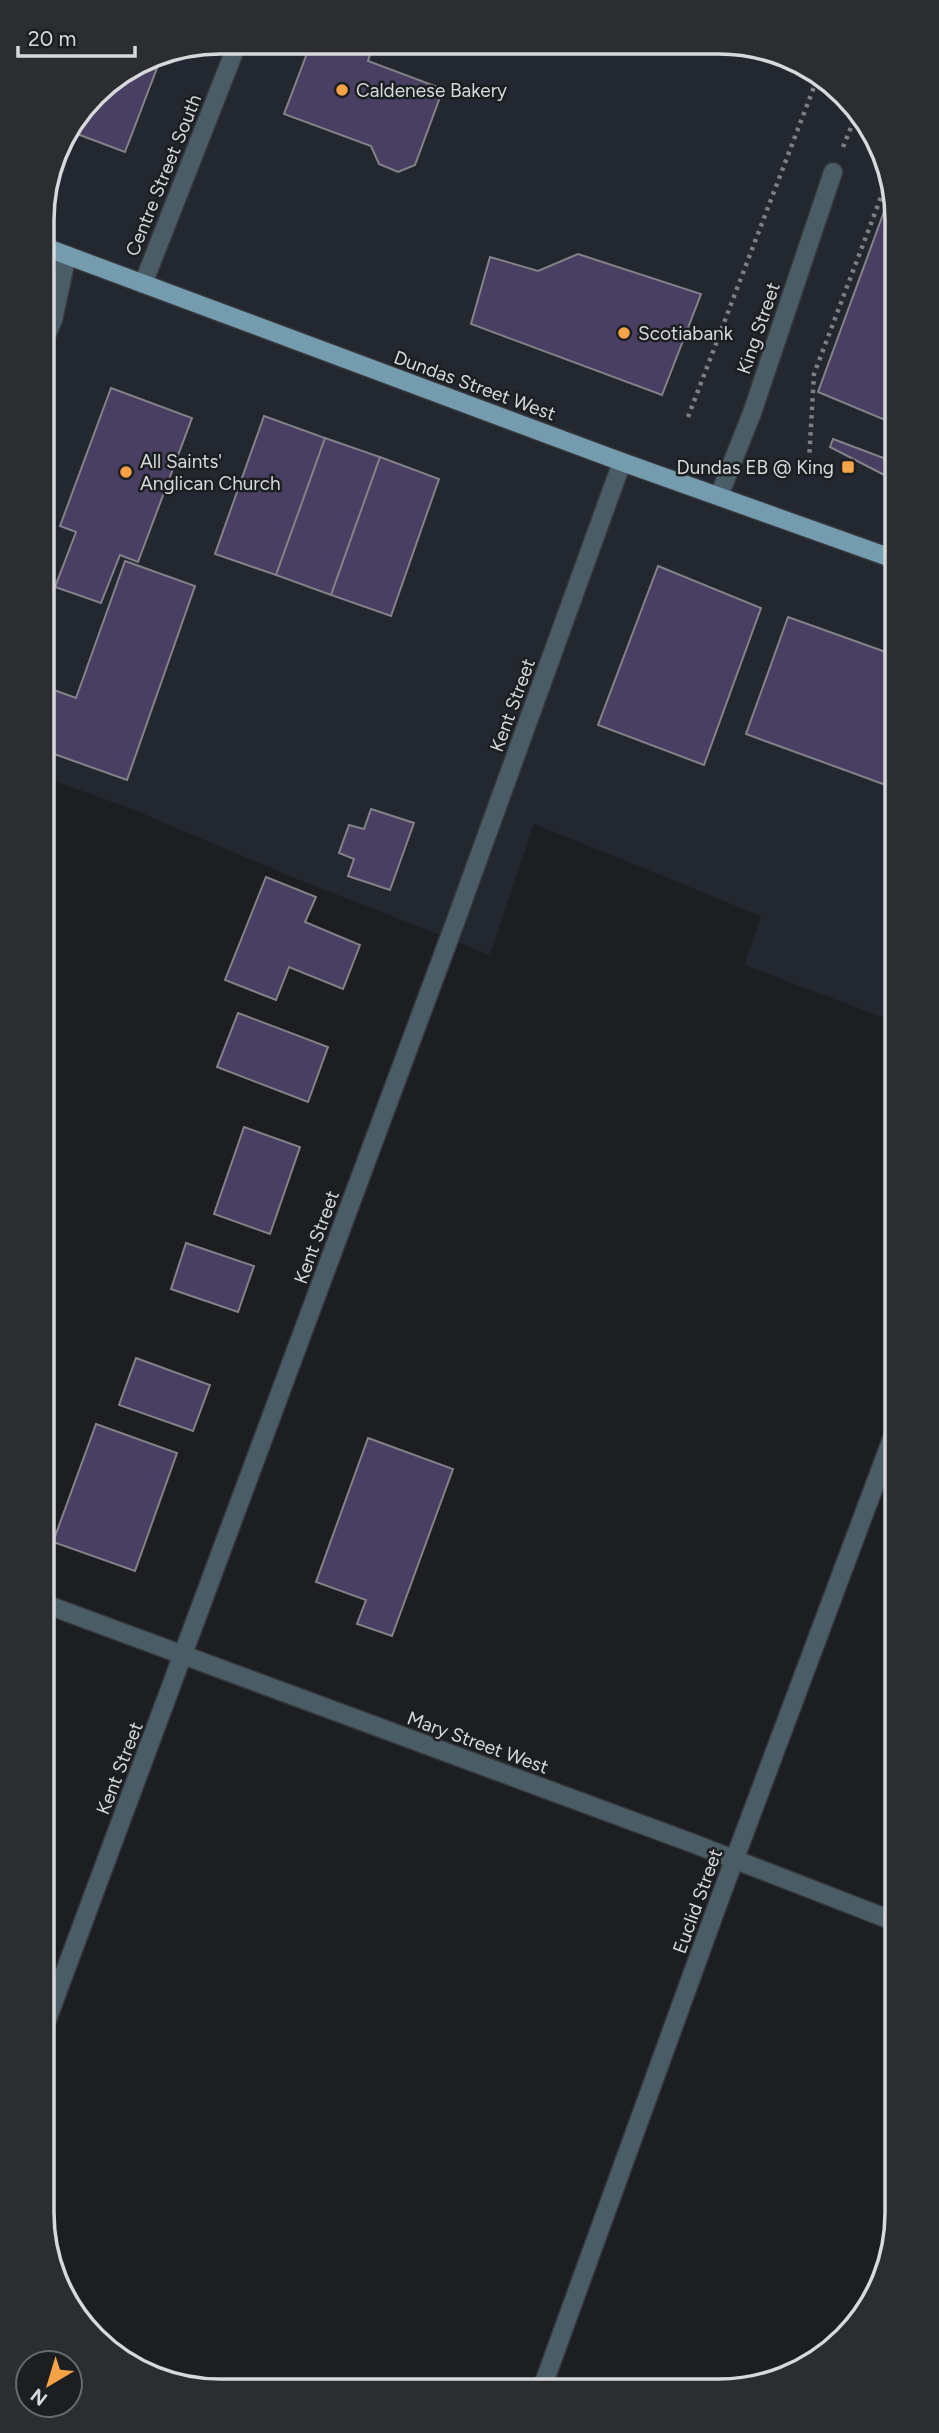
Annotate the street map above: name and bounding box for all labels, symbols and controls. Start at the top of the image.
scale bar [18,14,135,58]
text: 20 m [28,26,76,51]
place label: Caldenese Bakery [356,79,507,102]
marker: Caldenese Bakery [334,82,350,98]
street label: Centre Street South [121,91,206,259]
street label: King Street [732,279,785,377]
place label: Scotiabank [638,322,734,345]
marker: Scotiabank [616,325,632,341]
street label: Dundas Street West [391,346,559,425]
place label: All Saints' Anglican Church [140,450,281,495]
place label: Dundas EB @ King [677,456,834,479]
marker: Dundas EB @ King [840,459,856,475]
marker: All Saints' Anglican Church [118,464,134,480]
street label: Kent Street [485,655,540,755]
street label: Kent Street [289,1187,344,1287]
street label: Mary Street West [404,1706,552,1779]
street label: Kent Street [91,1719,148,1818]
street label: Euclid Street [668,1846,727,1957]
north arrow [14,2349,84,2419]
text: N [26,2383,52,2411]

